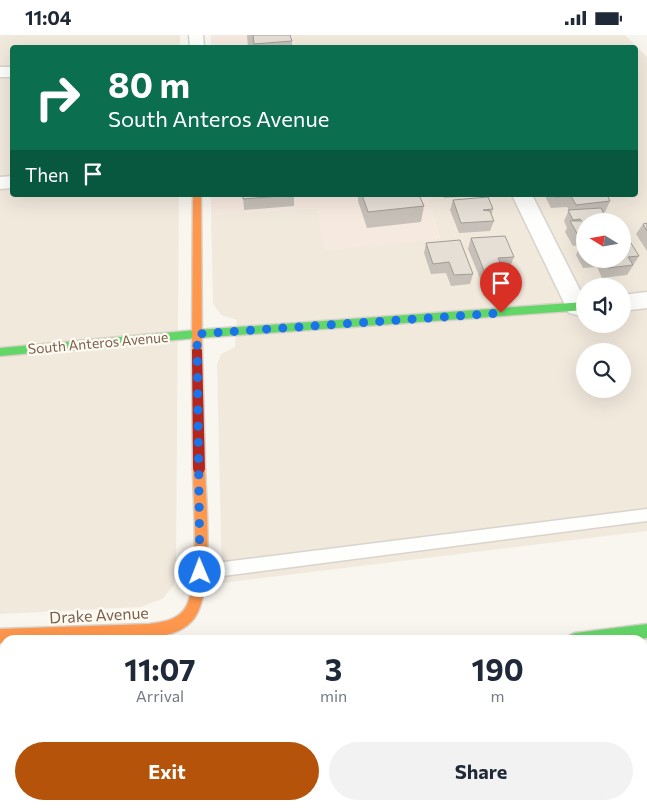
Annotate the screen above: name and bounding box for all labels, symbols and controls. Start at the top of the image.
text: 11:04 [25,6,72,29]
text: 80 m [108,62,190,105]
icon: right [25,65,90,130]
text: South Anteros Avenue [108,105,329,132]
icon: arrive [79,160,107,188]
text: Then [25,163,69,186]
north arrow [576,213,631,267]
map controls [576,213,631,398]
pin [480,262,522,313]
icon: arrive [487,269,515,297]
button: sound [576,278,631,333]
street label: South Anteros Avenue [27,328,169,357]
button: search [576,343,631,398]
position arrow [173,545,225,597]
street label: Drake Avenue [49,602,149,627]
text: 11:07 [124,650,196,687]
text: 3 [325,650,342,687]
text: 190 [472,650,524,687]
text: Arrival [136,686,184,705]
text: min [320,686,347,705]
text: m [491,686,505,705]
button: Exit [15,742,319,800]
button: Share [329,742,633,800]

